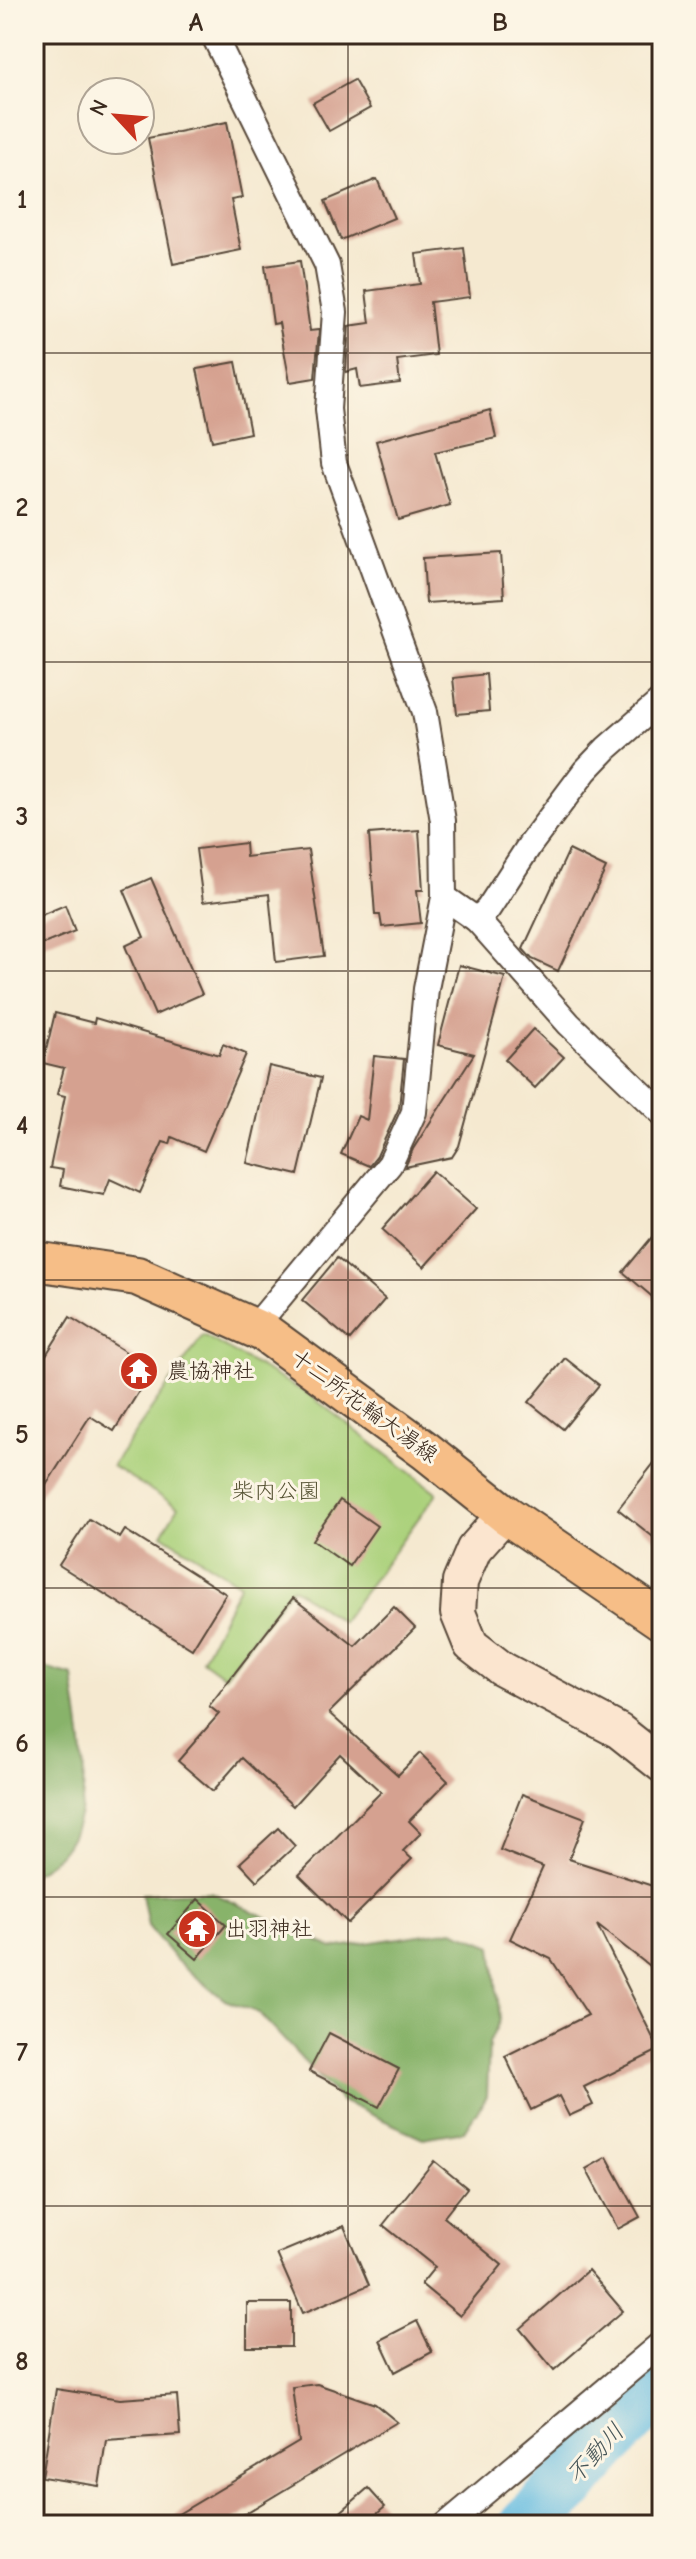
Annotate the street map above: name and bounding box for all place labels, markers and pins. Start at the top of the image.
temple icon: 農協神社 [118,1350,160,1392]
place label: 農協神社 [167,1358,255,1384]
temple icon: 出羽神社 [176,1908,218,1950]
place label: 出羽神社 [225,1916,313,1942]

